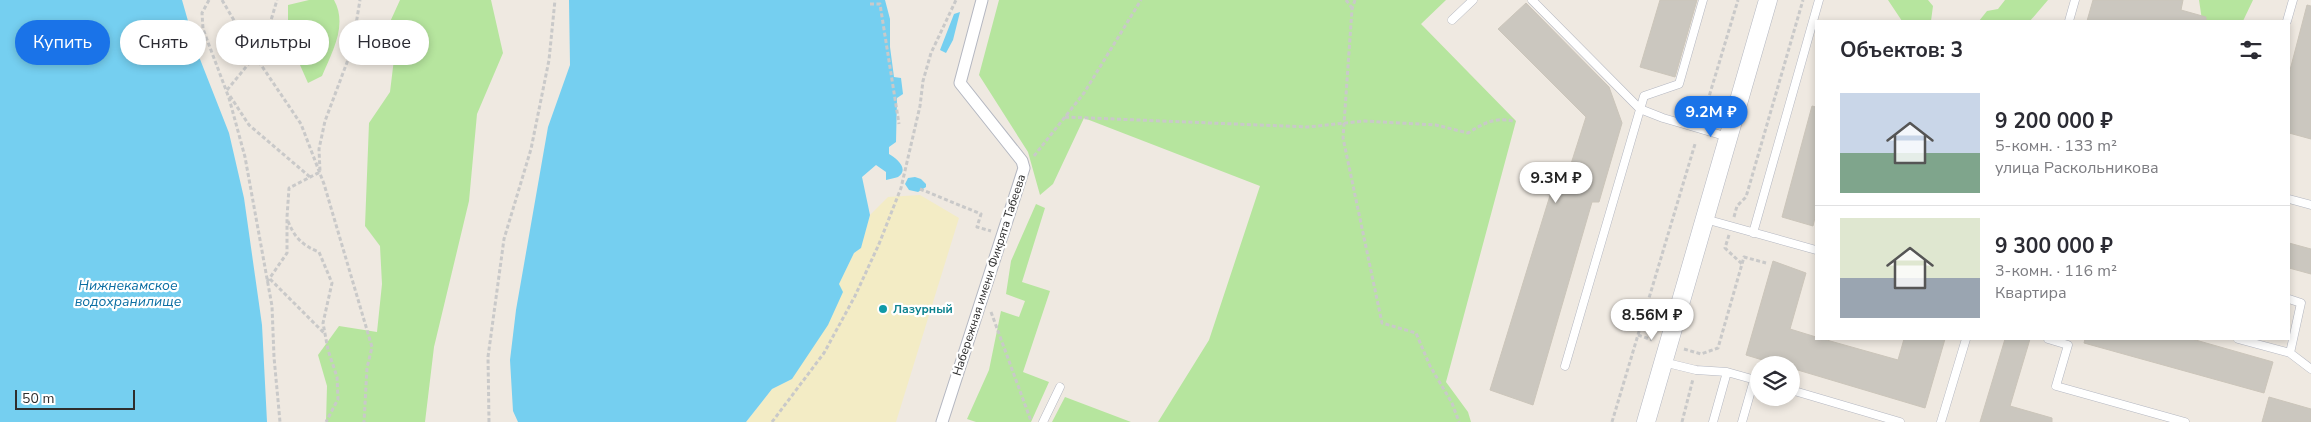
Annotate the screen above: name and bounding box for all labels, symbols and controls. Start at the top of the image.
chip: Купить [15,20,110,65]
chip: Снять [120,20,206,65]
chip: Фильтры [216,20,329,65]
chip: Новое [339,20,429,65]
text: Объектов: 3 [1840,36,1963,64]
icon: filters [2237,36,2265,64]
pin: 9.2M ₽ [1670,96,1752,138]
text: 9.2M ₽ [1686,101,1736,123]
text: 9 200 000 ₽ [1995,107,2113,135]
icon: home [1880,113,1940,173]
text: 5-комн. · 133 m² [1995,135,2117,157]
text: улица Раскольникова [1995,157,2159,179]
pin: 9.3M ₽ [1515,162,1597,204]
text: 9.3M ₽ [1531,167,1581,189]
street label: Набережная имени Фикрята Табеева [949,172,1029,378]
text: 9 300 000 ₽ [1995,232,2113,260]
icon: home [1880,238,1940,298]
text: 3-комн. · 116 m² [1995,260,2117,282]
water label: Нижнекамское водохранилище [75,276,182,311]
text: Квартира [1995,282,2067,304]
pin: 8.56M ₽ [1606,298,1698,341]
place label: Лазурный [893,301,953,317]
marker: Лазурный [877,303,889,315]
text: 8.56M ₽ [1622,304,1682,326]
map controls [1750,356,1800,406]
button: layers [1750,356,1800,406]
scale bar [15,387,135,410]
text: 50 m [22,389,54,408]

